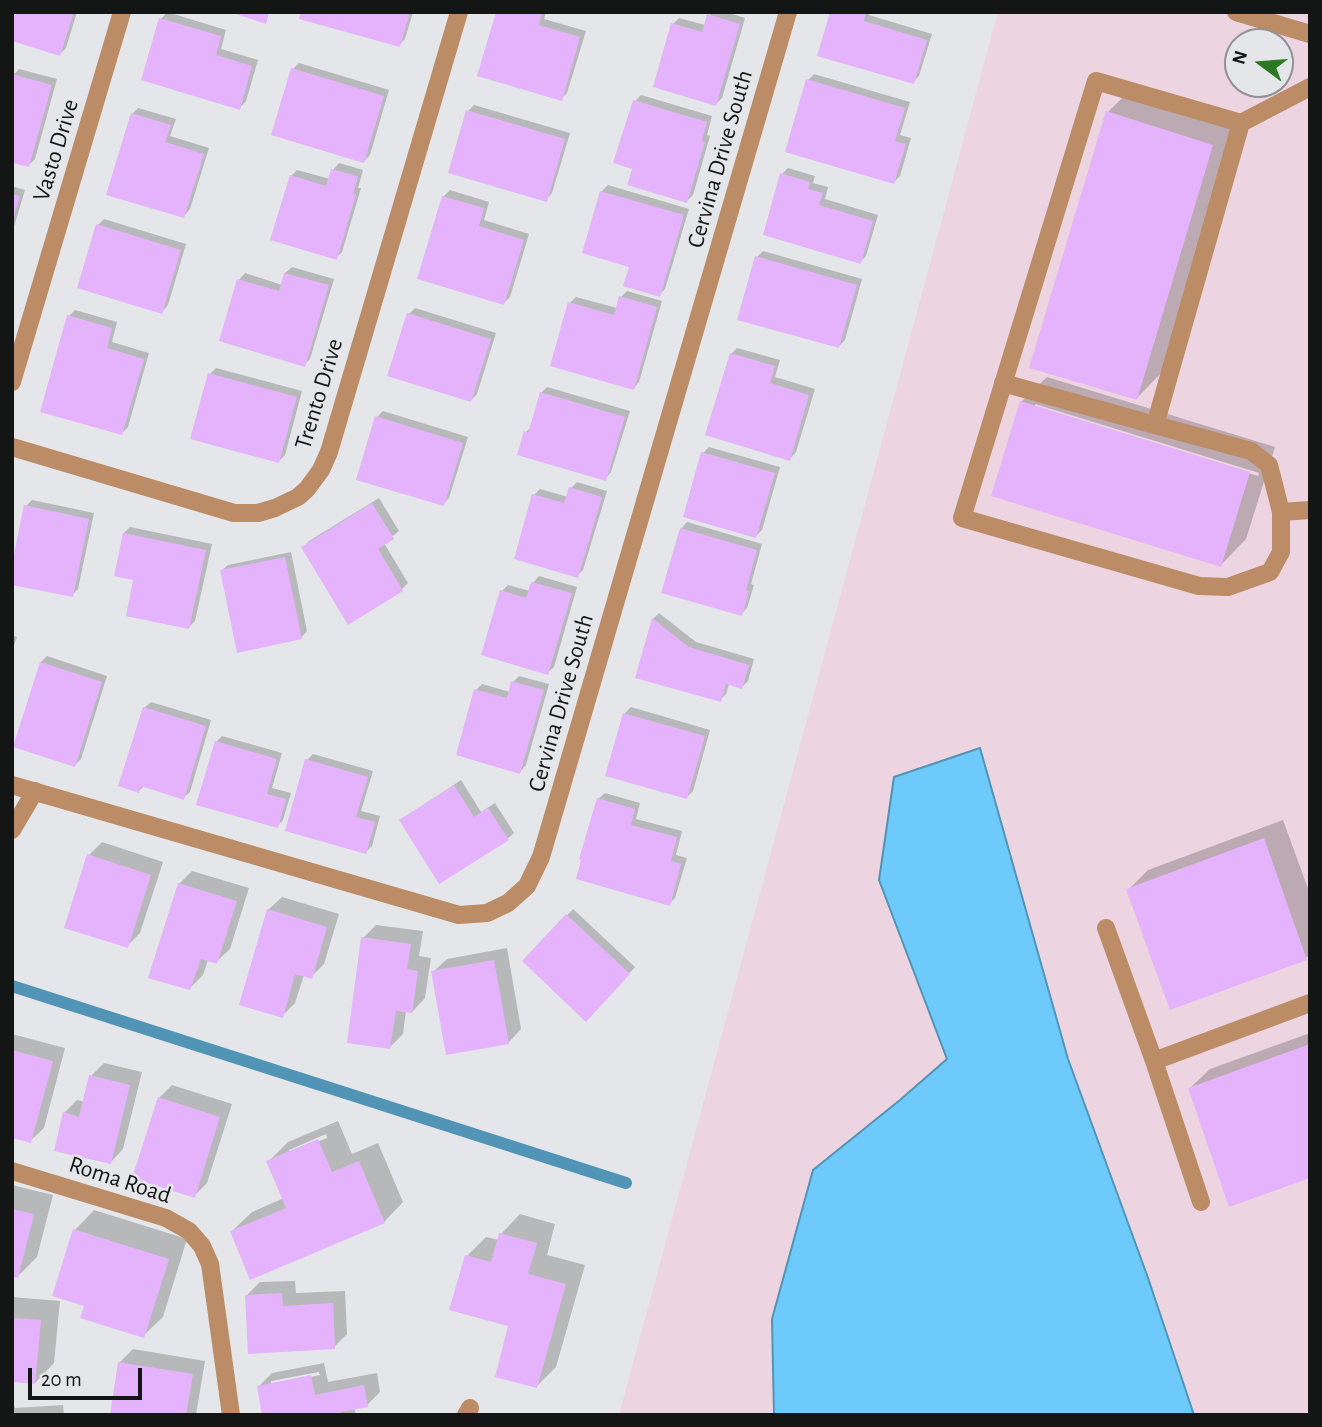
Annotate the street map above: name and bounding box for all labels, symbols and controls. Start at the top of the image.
north arrow [1224,28,1294,98]
text: N [1229,49,1251,67]
street label: Cervina Drive South [681,67,759,251]
street label: Vasto Drive [27,95,85,205]
street label: Trento Drive [289,335,349,453]
street label: Cervina Drive South [522,611,600,795]
street label: Roma Road [65,1150,175,1210]
scale bar [32,1354,145,1398]
text: 20 m [41,1369,82,1390]

